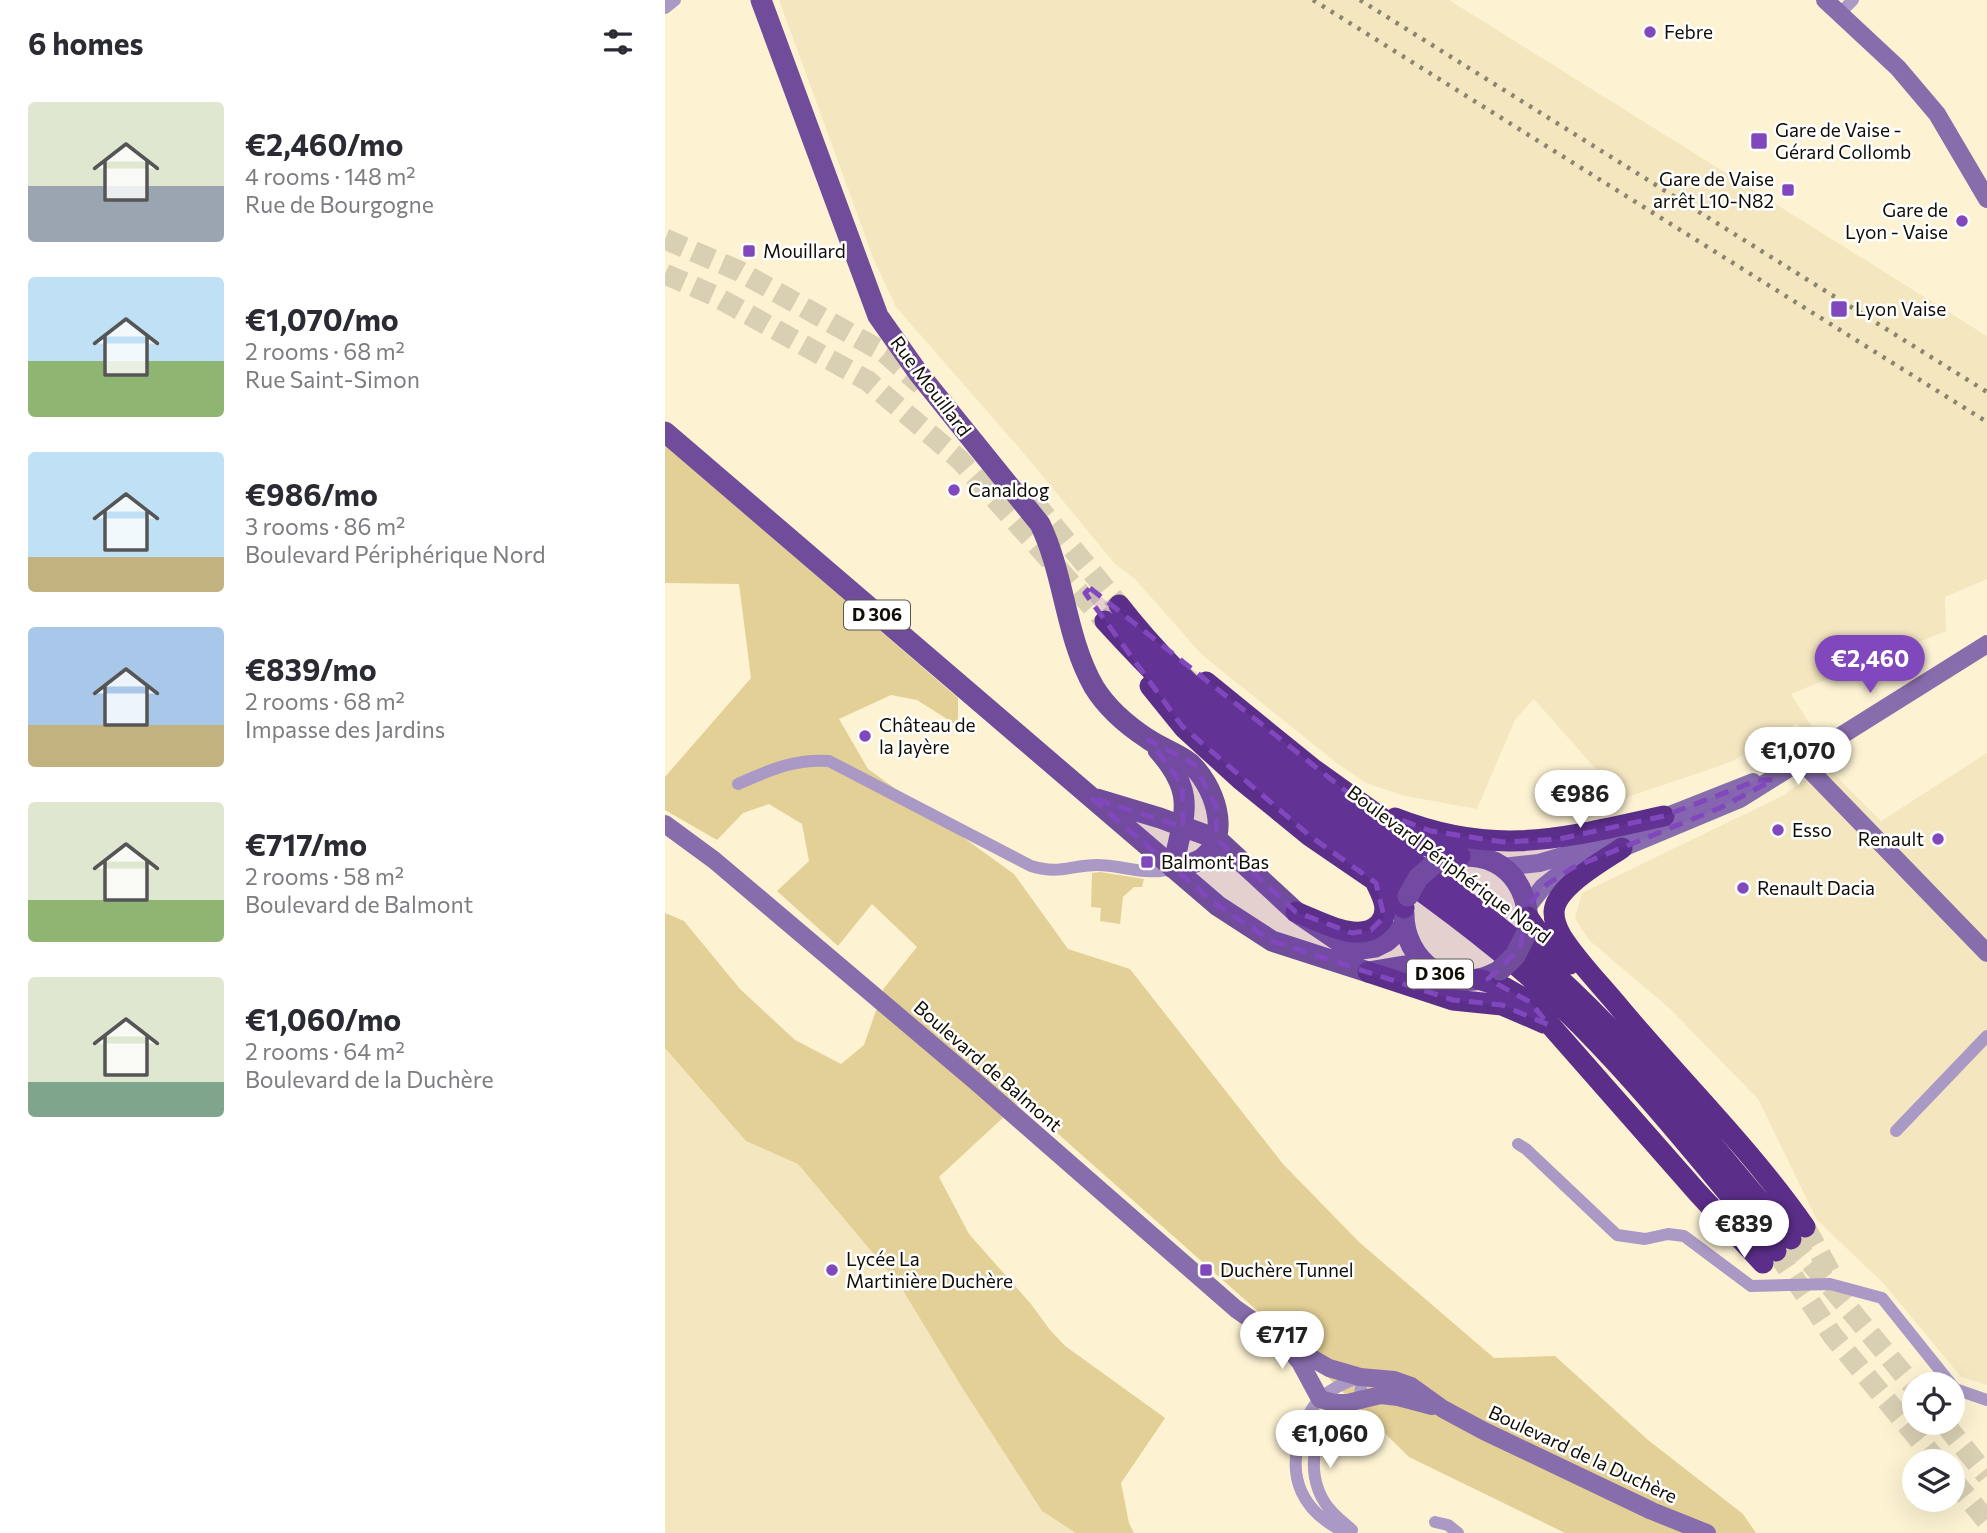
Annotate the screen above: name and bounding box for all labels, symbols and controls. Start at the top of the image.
place label: Febre [1664,20,1713,43]
icon: filters [599,23,637,61]
text: 6 homes [28,24,143,61]
marker: Febre [1642,24,1658,40]
place label: Gare de Vaise - Gérard Collomb [1775,118,1911,163]
text: €2,460/mo [245,125,403,162]
icon: home [84,130,168,214]
marker: Gare de Vaise - Gérard Collomb [1749,131,1769,151]
text: 4 rooms · 148 m² [245,162,416,190]
place label: Gare de Vaise arrêt L10-N82 [1653,167,1774,212]
marker: Gare de Vaise arrêt L10-N82 [1780,182,1796,198]
text: Rue de Bourgogne [245,190,434,218]
place label: Gare de Lyon - Vaise [1845,198,1948,243]
marker: Gare de Lyon - Vaise [1954,213,1970,229]
place label: Mouillard [763,239,846,262]
marker: Mouillard [741,243,757,259]
place label: Lyon Vaise [1855,297,1946,320]
marker: Lyon Vaise [1829,299,1849,319]
text: €1,070/mo [245,300,399,337]
icon: home [84,305,168,389]
street label: Rue Mouillard [886,331,977,440]
text: 2 rooms · 68 m² [245,337,405,365]
text: Rue Saint-Simon [245,365,420,393]
text: €986/mo [245,475,378,512]
place label: Canaldog [968,478,1049,501]
icon: home [84,480,168,564]
marker: Canaldog [946,482,962,498]
text: 3 rooms · 86 m² [245,512,405,540]
text: Boulevard Périphérique Nord [245,540,545,568]
road number: D 306 [844,600,910,630]
pin: €2,460 [1813,636,1927,695]
text: €2,460 [1831,644,1909,672]
text: €839/mo [245,650,377,687]
icon: home [84,655,168,739]
text: 2 rooms · 68 m² [245,687,405,715]
place label: Château de la Jayère [879,713,976,758]
text: Impasse des Jardins [245,715,445,743]
marker: Château de la Jayère [857,728,873,744]
pin: €1,070 [1741,728,1855,787]
text: €1,070 [1761,736,1835,764]
pin: €986 [1539,770,1621,830]
text: €986 [1551,779,1609,807]
street label: Boulevard Périphérique Nord [1343,780,1555,947]
place label: Esso [1792,818,1832,841]
marker: Esso [1770,822,1786,838]
text: €717/mo [245,825,367,862]
place label: Renault [1858,827,1924,850]
icon: home [84,830,168,914]
marker: Renault [1930,831,1946,847]
place label: Balmont Bas [1161,850,1269,873]
marker: Balmont Bas [1139,854,1155,870]
text: 2 rooms · 58 m² [245,862,404,890]
place label: Renault Dacia [1757,876,1875,899]
marker: Renault Dacia [1735,880,1751,896]
text: Boulevard de Balmont [245,890,473,918]
road number: D 306 [1407,959,1473,988]
street label: Boulevard de Balmont [910,995,1067,1136]
text: €1,060/mo [245,1000,401,1037]
icon: home [84,1005,168,1089]
text: 2 rooms · 64 m² [245,1037,405,1065]
text: Boulevard de la Duchère [245,1065,494,1093]
pin: €839 [1703,1200,1785,1260]
text: €839 [1715,1209,1773,1237]
place label: Lycée La Martinière Duchère [846,1247,1013,1292]
place label: Duchère Tunnel [1220,1258,1354,1281]
marker: Lycée La Martinière Duchère [824,1262,840,1278]
marker: Duchère Tunnel [1198,1262,1214,1278]
pin: €717 [1241,1312,1323,1371]
text: €717 [1256,1320,1308,1348]
map controls [1902,1372,1965,1512]
button: locate [1902,1372,1965,1435]
street label: Boulevard de la Duchère [1485,1400,1681,1507]
pin: €1,060 [1273,1410,1387,1470]
text: €1,060 [1292,1419,1368,1447]
button: layers [1902,1449,1965,1512]

